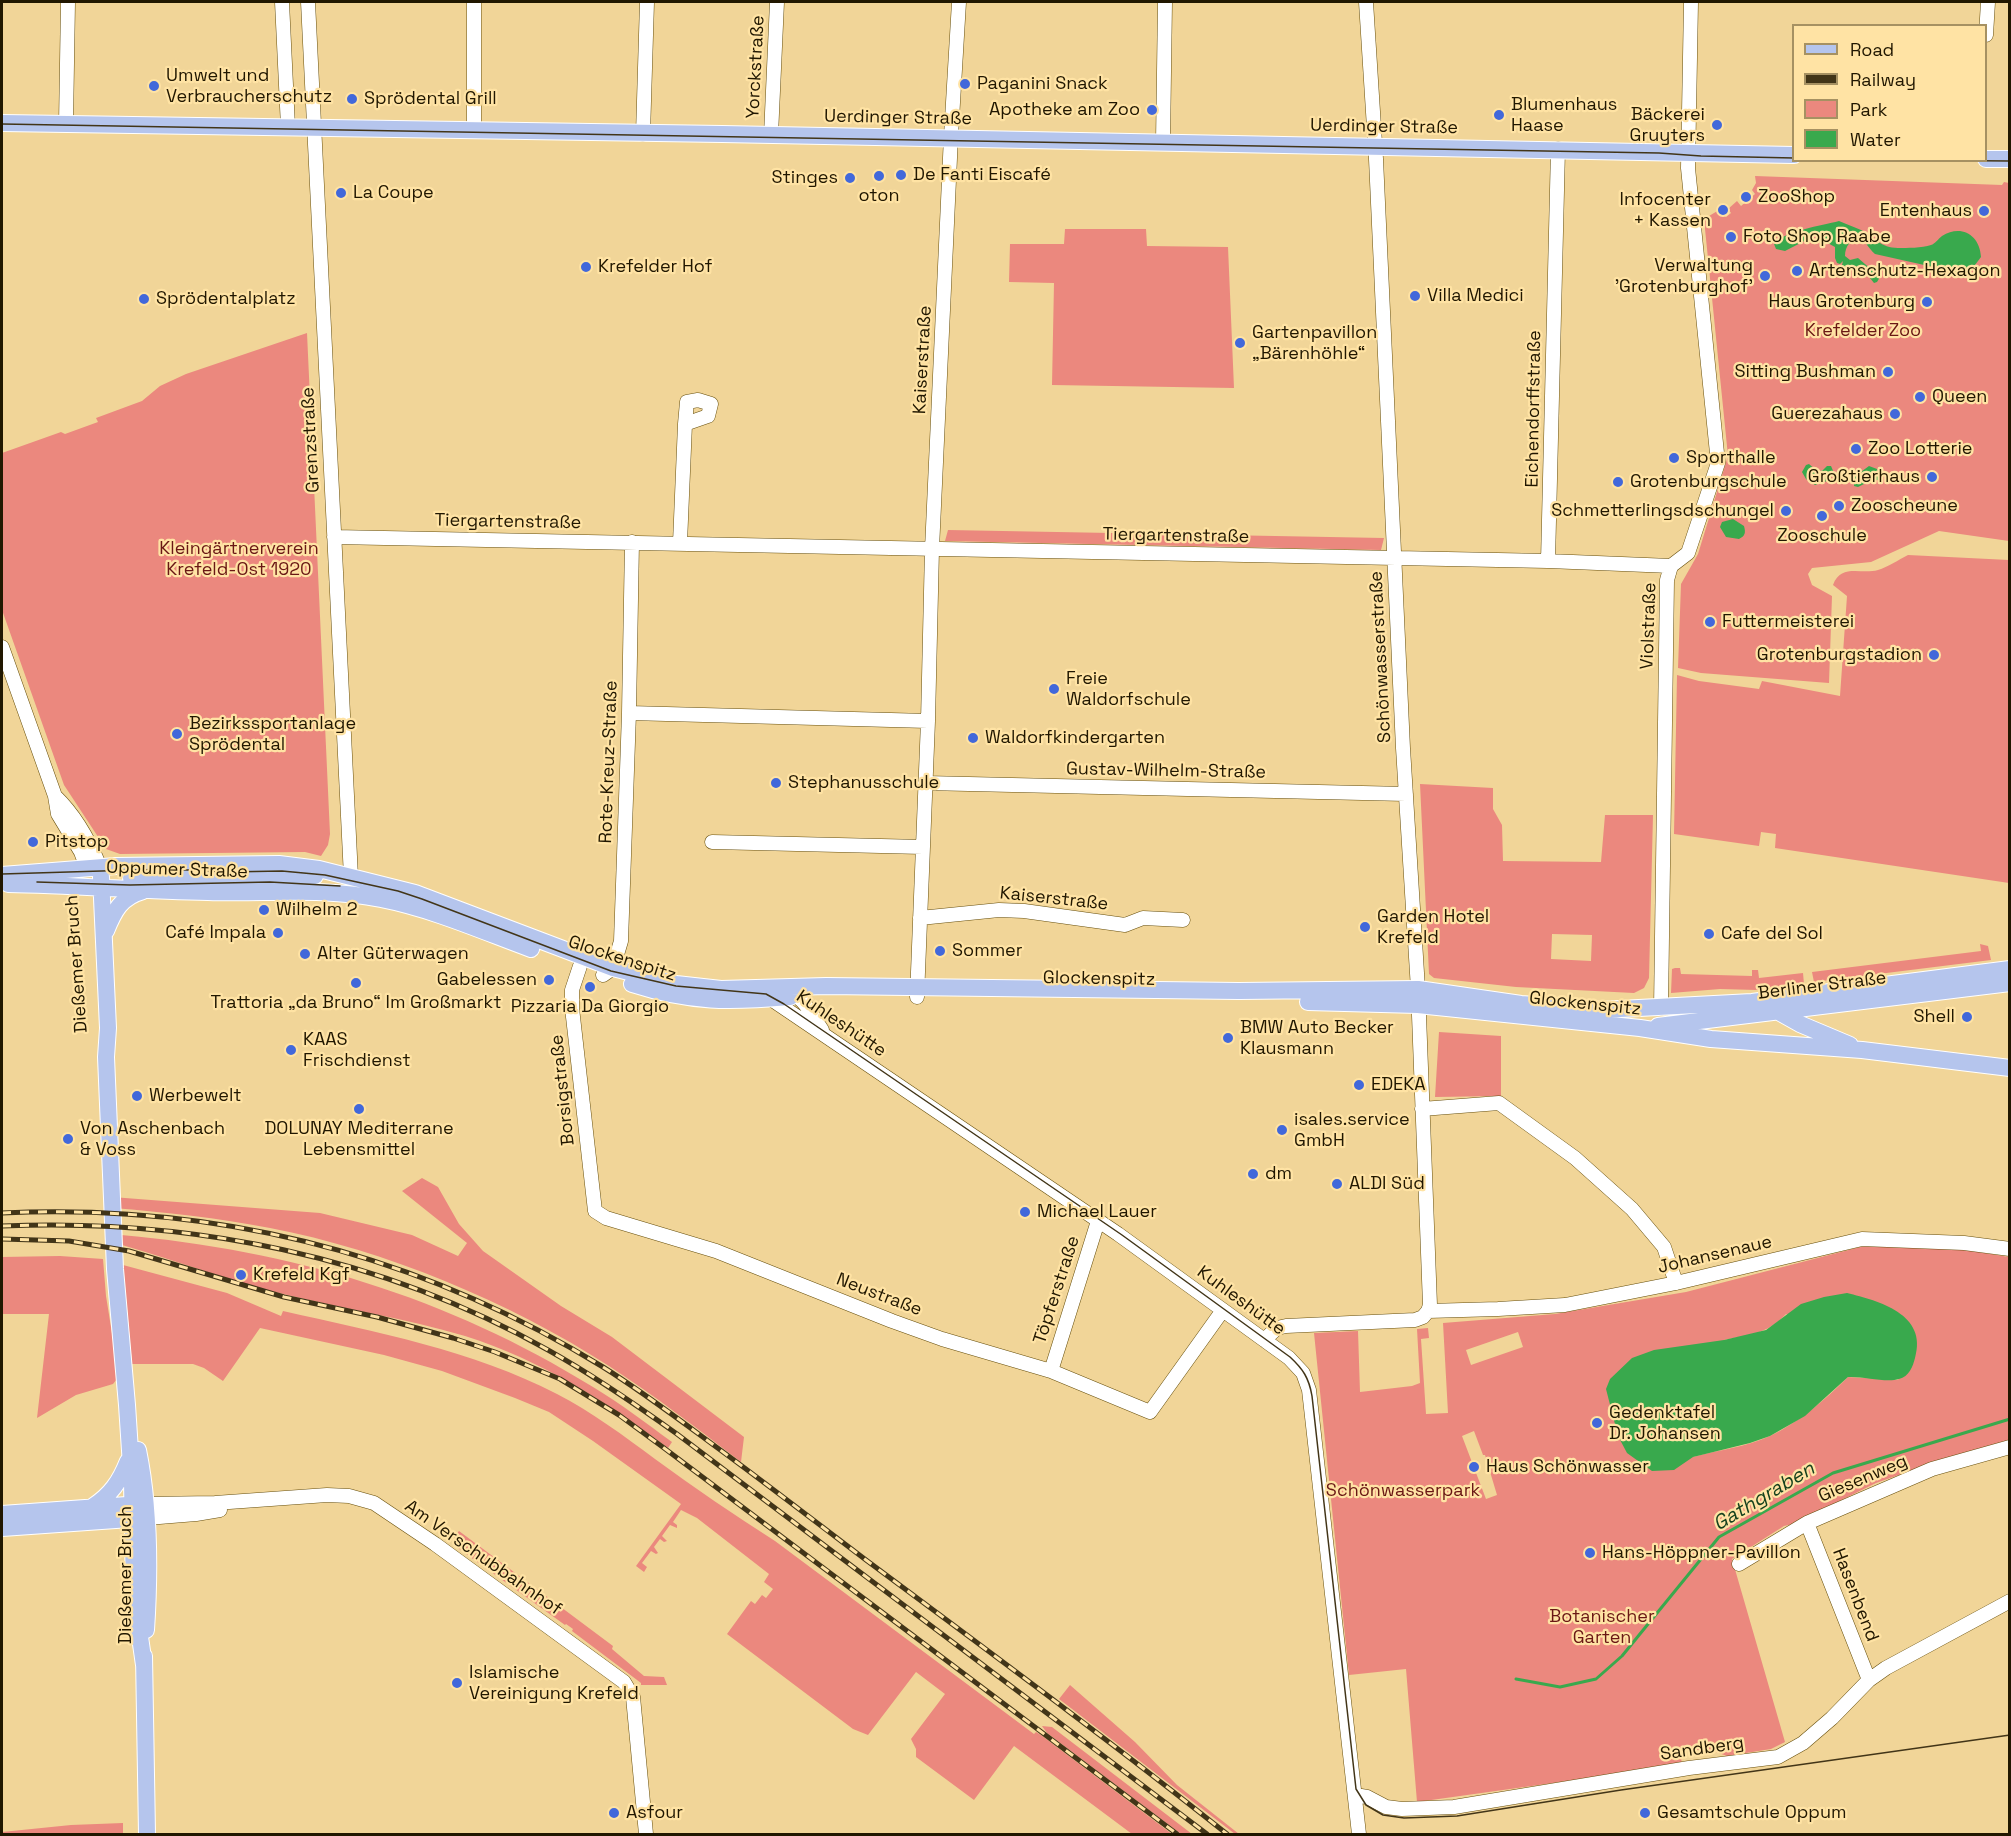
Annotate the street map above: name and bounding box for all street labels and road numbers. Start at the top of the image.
street label: Yorckstraße [743,15,769,119]
street label: Uerdinger Straße [824,106,972,130]
street label: Uerdinger Straße [1310,115,1458,139]
street label: Kaiserstraße [909,305,937,415]
street label: Eichendorffstraße [1522,330,1546,488]
street label: Grenzstraße [297,387,325,493]
street label: Tiergartenstraße [435,510,581,534]
street label: Tiergartenstraße [1103,524,1249,548]
street label: Schönwasserstraße [1366,571,1396,743]
street label: Violstraße [1637,582,1661,670]
street label: Rote-Kreuz-Straße [595,680,623,844]
street label: Gustav-Wilhelm-Straße [1066,758,1266,784]
street label: Oppumer Straße [106,857,248,883]
street label: Kaiserstraße [999,883,1109,915]
street label: Dießemer Bruch [61,894,93,1034]
street label: Glockenspitz [565,931,679,987]
street label: Glockenspitz [1043,967,1155,991]
street label: Berliner Straße [1756,967,1888,1005]
street label: Kuhleshütte [792,986,890,1062]
street label: Glockenspitz [1528,987,1642,1021]
street label: Borsigstraße [546,1033,580,1147]
street label: Johansenaue [1656,1231,1774,1279]
street label: Töpferstraße [1029,1233,1085,1347]
street label: Kuhleshütte [1193,1262,1289,1340]
street label: Neustraße [833,1269,925,1321]
street label: Giesenweg [1815,1451,1911,1507]
street label: Am Verschubbahnhof [400,1496,566,1620]
street label: Dießemer Bruch [115,1506,137,1644]
street label: Hasenbend [1827,1545,1883,1645]
street label: Sandberg [1659,1732,1745,1766]

